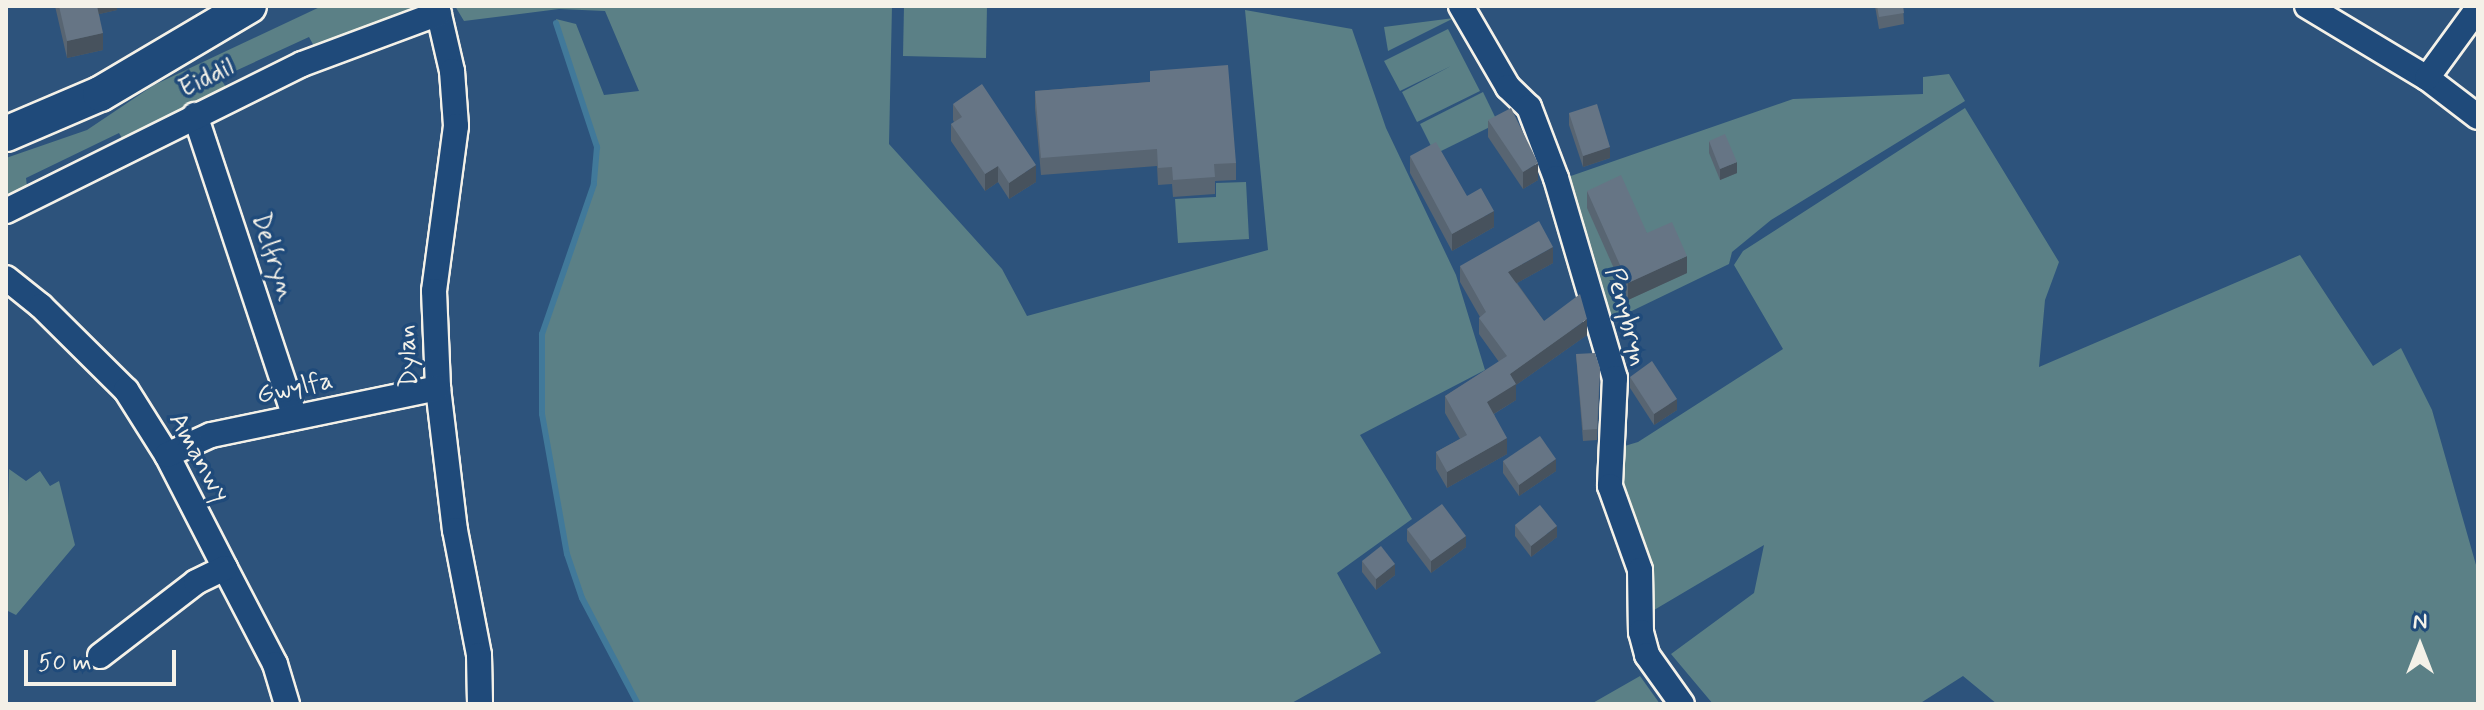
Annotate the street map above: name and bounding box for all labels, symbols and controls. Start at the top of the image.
street label: Eiddil [174,52,240,106]
street label: Delfryn [243,209,301,305]
street label: Penybryn [1597,264,1653,370]
street label: Dylan [392,324,426,388]
street label: Gwylfa [254,366,336,412]
street label: Amanwy [161,408,235,508]
north arrow [2380,606,2460,686]
text: N [2413,608,2427,636]
scale bar [28,634,180,684]
text: 50 m [38,648,92,679]

